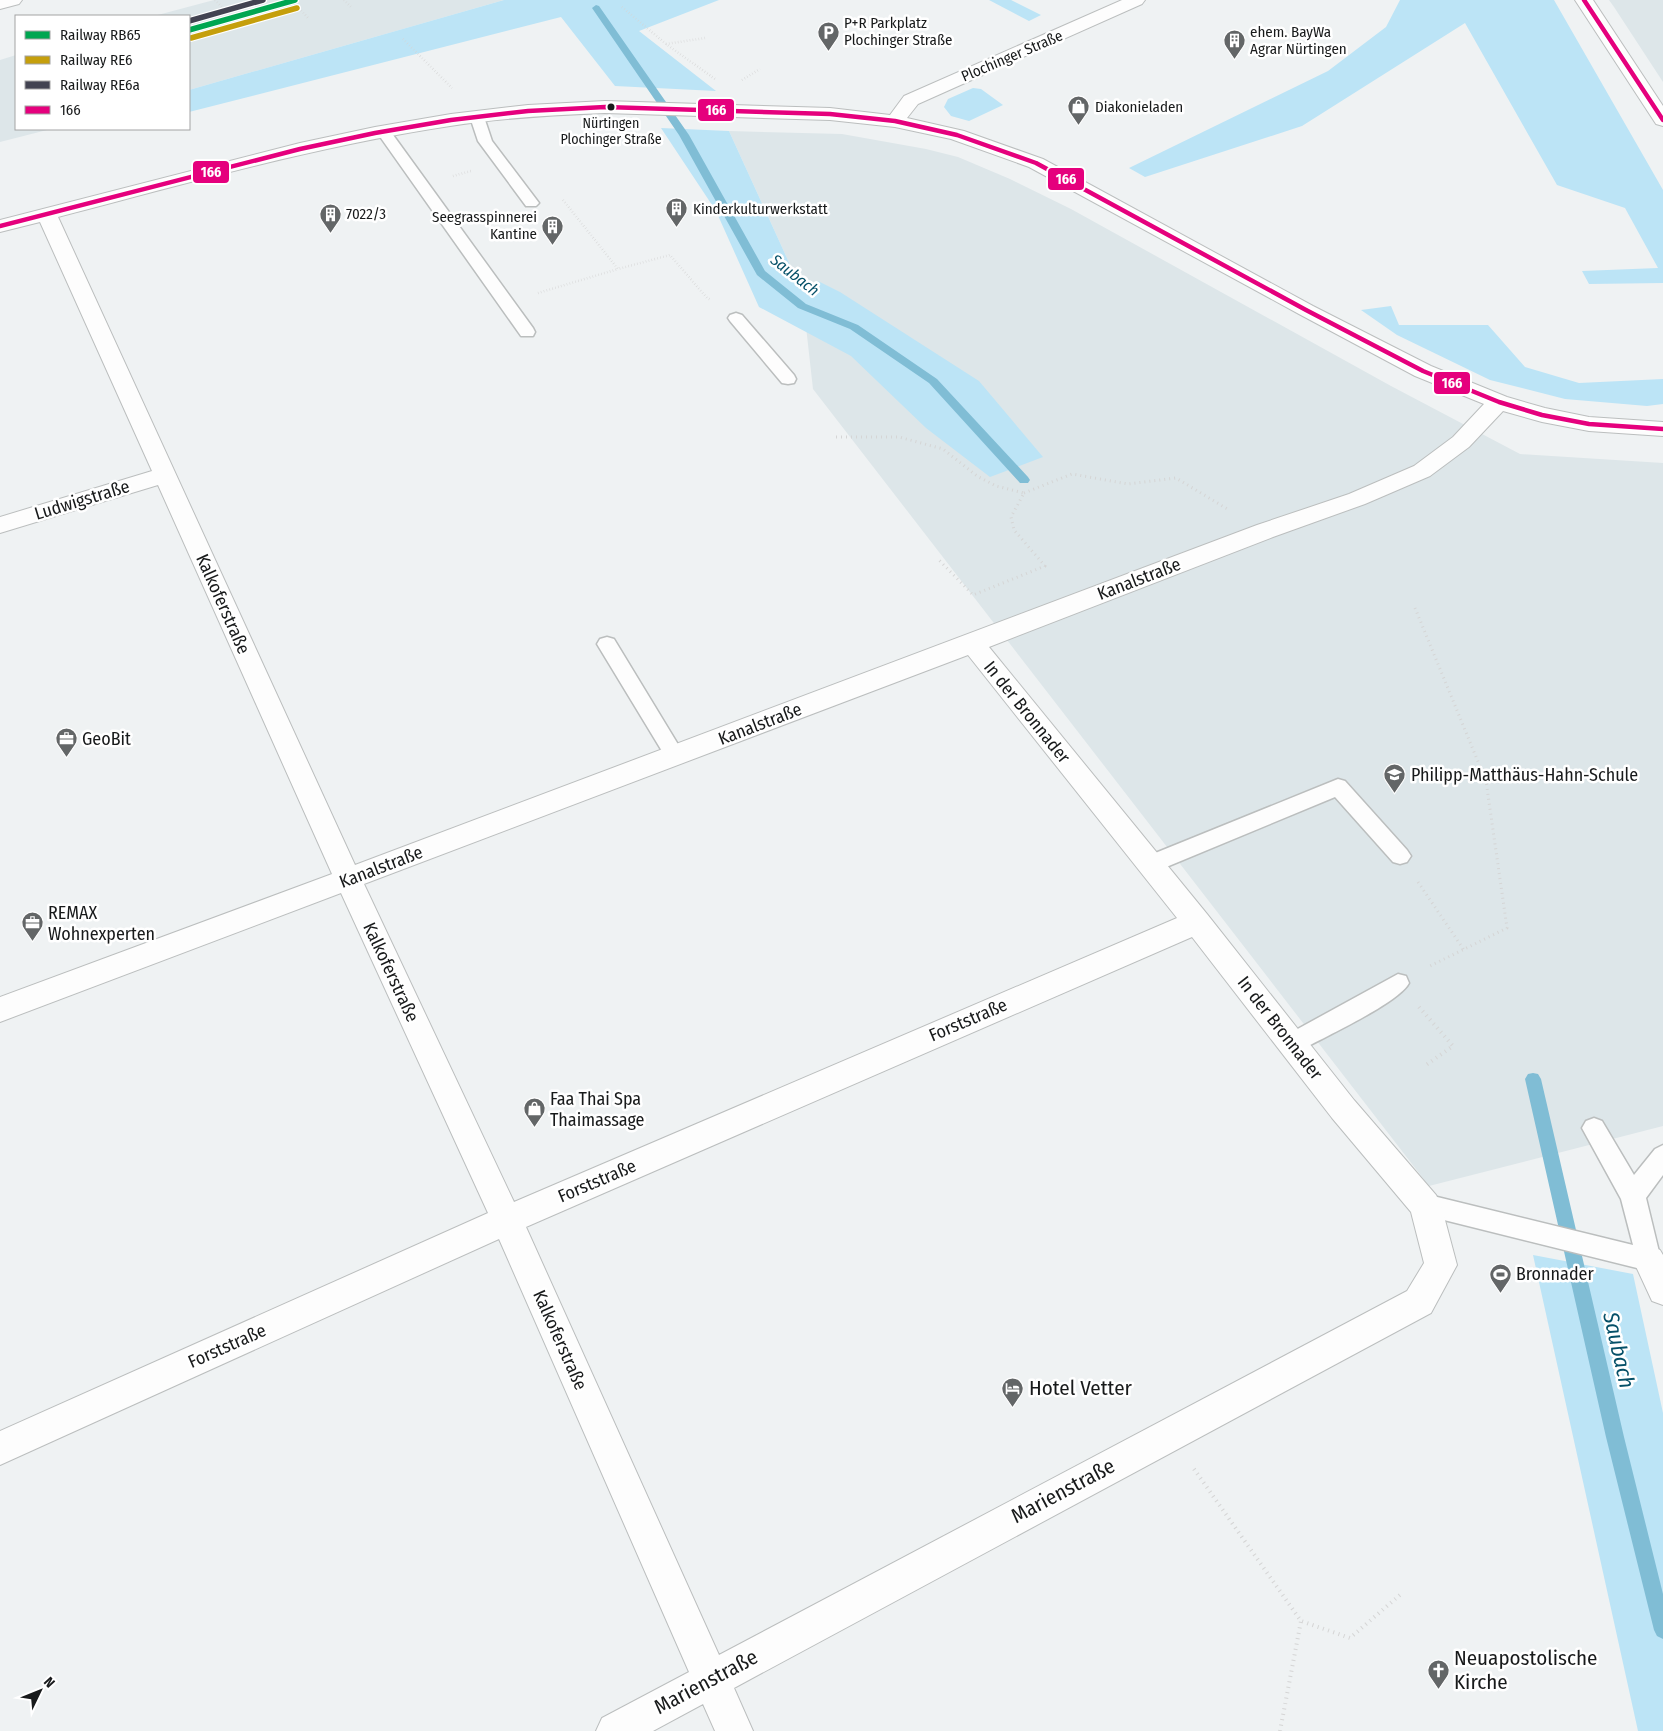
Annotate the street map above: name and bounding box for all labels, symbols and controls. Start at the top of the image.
place label: P+R Parkplatz Plochinger Straße [844,14,952,49]
legend [15,15,190,130]
parking icon: P+R Parkplatz Plochinger Straße [816,20,840,51]
place label: ehem. BayWa Agrar Nürtingen [1250,23,1347,58]
text: Railway RB65 [60,26,141,44]
street label: Plochinger Straße [959,27,1065,85]
building icon: ehem. BayWa Agrar Nürtingen [1222,29,1246,60]
text: Railway RE6 [60,51,133,69]
text: Railway RE6a [60,76,140,94]
shop icon: Diakonieladen [1067,95,1091,126]
line badge: 166 [697,98,735,122]
place label: Diakonieladen [1095,98,1183,116]
text: 166 [60,101,81,119]
marker: Nürtingen Plochinger Straße [606,102,616,112]
text: 166 [706,102,726,119]
place label: Nürtingen Plochinger Straße [560,115,662,148]
line badge: 166 [192,160,230,184]
text: 166 [201,164,221,181]
line badge: 166 [1047,167,1085,191]
text: 166 [1056,171,1076,188]
building icon: Kinderkulturwerkstatt [665,197,689,228]
place label: Kinderkulturwerkstatt [693,200,828,218]
building icon: 7022/3 [318,202,342,233]
place label: 7022/3 [346,205,386,223]
place label: Seegrasspinnerei Kantine [432,208,537,243]
building icon: Seegrasspinnerei Kantine [541,214,565,245]
water label: Saubach [766,250,823,300]
line badge: 166 [1433,371,1471,395]
text: 166 [1442,375,1462,392]
street label: Ludwigstraße [32,475,132,525]
street label: Kalkoferstraße [191,550,255,658]
street label: Kanalstraße [1094,553,1184,605]
street label: In der Bronnader [979,656,1075,768]
street label: Kanalstraße [715,698,805,750]
office icon: GeoBit [54,727,78,758]
place label: GeoBit [82,728,131,750]
school or university icon: Philipp-Matthäus-Hahn-Schule [1383,763,1407,794]
place label: Philipp-Matthäus-Hahn-Schule [1411,764,1638,786]
street label: Kanalstraße [336,841,426,893]
place label: REMAX Wohnexperten [48,902,155,945]
office icon: REMAX Wohnexperten [20,911,44,942]
street label: Kalkoferstraße [358,919,424,1025]
street label: In der Bronnader [1233,972,1328,1085]
street label: Forststraße [926,994,1011,1046]
place label: Faa Thai Spa Thaimassage [550,1088,645,1131]
shop icon: Faa Thai Spa Thaimassage [522,1097,546,1128]
street label: Forststraße [555,1155,640,1207]
sports icon: Bronnader [1488,1262,1512,1293]
place label: Bronnader [1516,1263,1594,1285]
street label: Kalkoferstraße [528,1286,592,1394]
water label: Saubach [1597,1308,1641,1391]
street label: Forststraße [185,1319,269,1373]
place label: Hotel Vetter [1029,1375,1133,1401]
hotel icon: Hotel Vetter [1001,1376,1025,1407]
street label: Marienstraße [1007,1453,1119,1529]
street label: Marienstraße [650,1644,762,1720]
place label: Neuapostolische Kirche [1454,1645,1597,1695]
church icon: Neuapostolische Kirche [1426,1658,1450,1689]
north arrow [15,1666,65,1716]
text: N [40,1674,58,1691]

